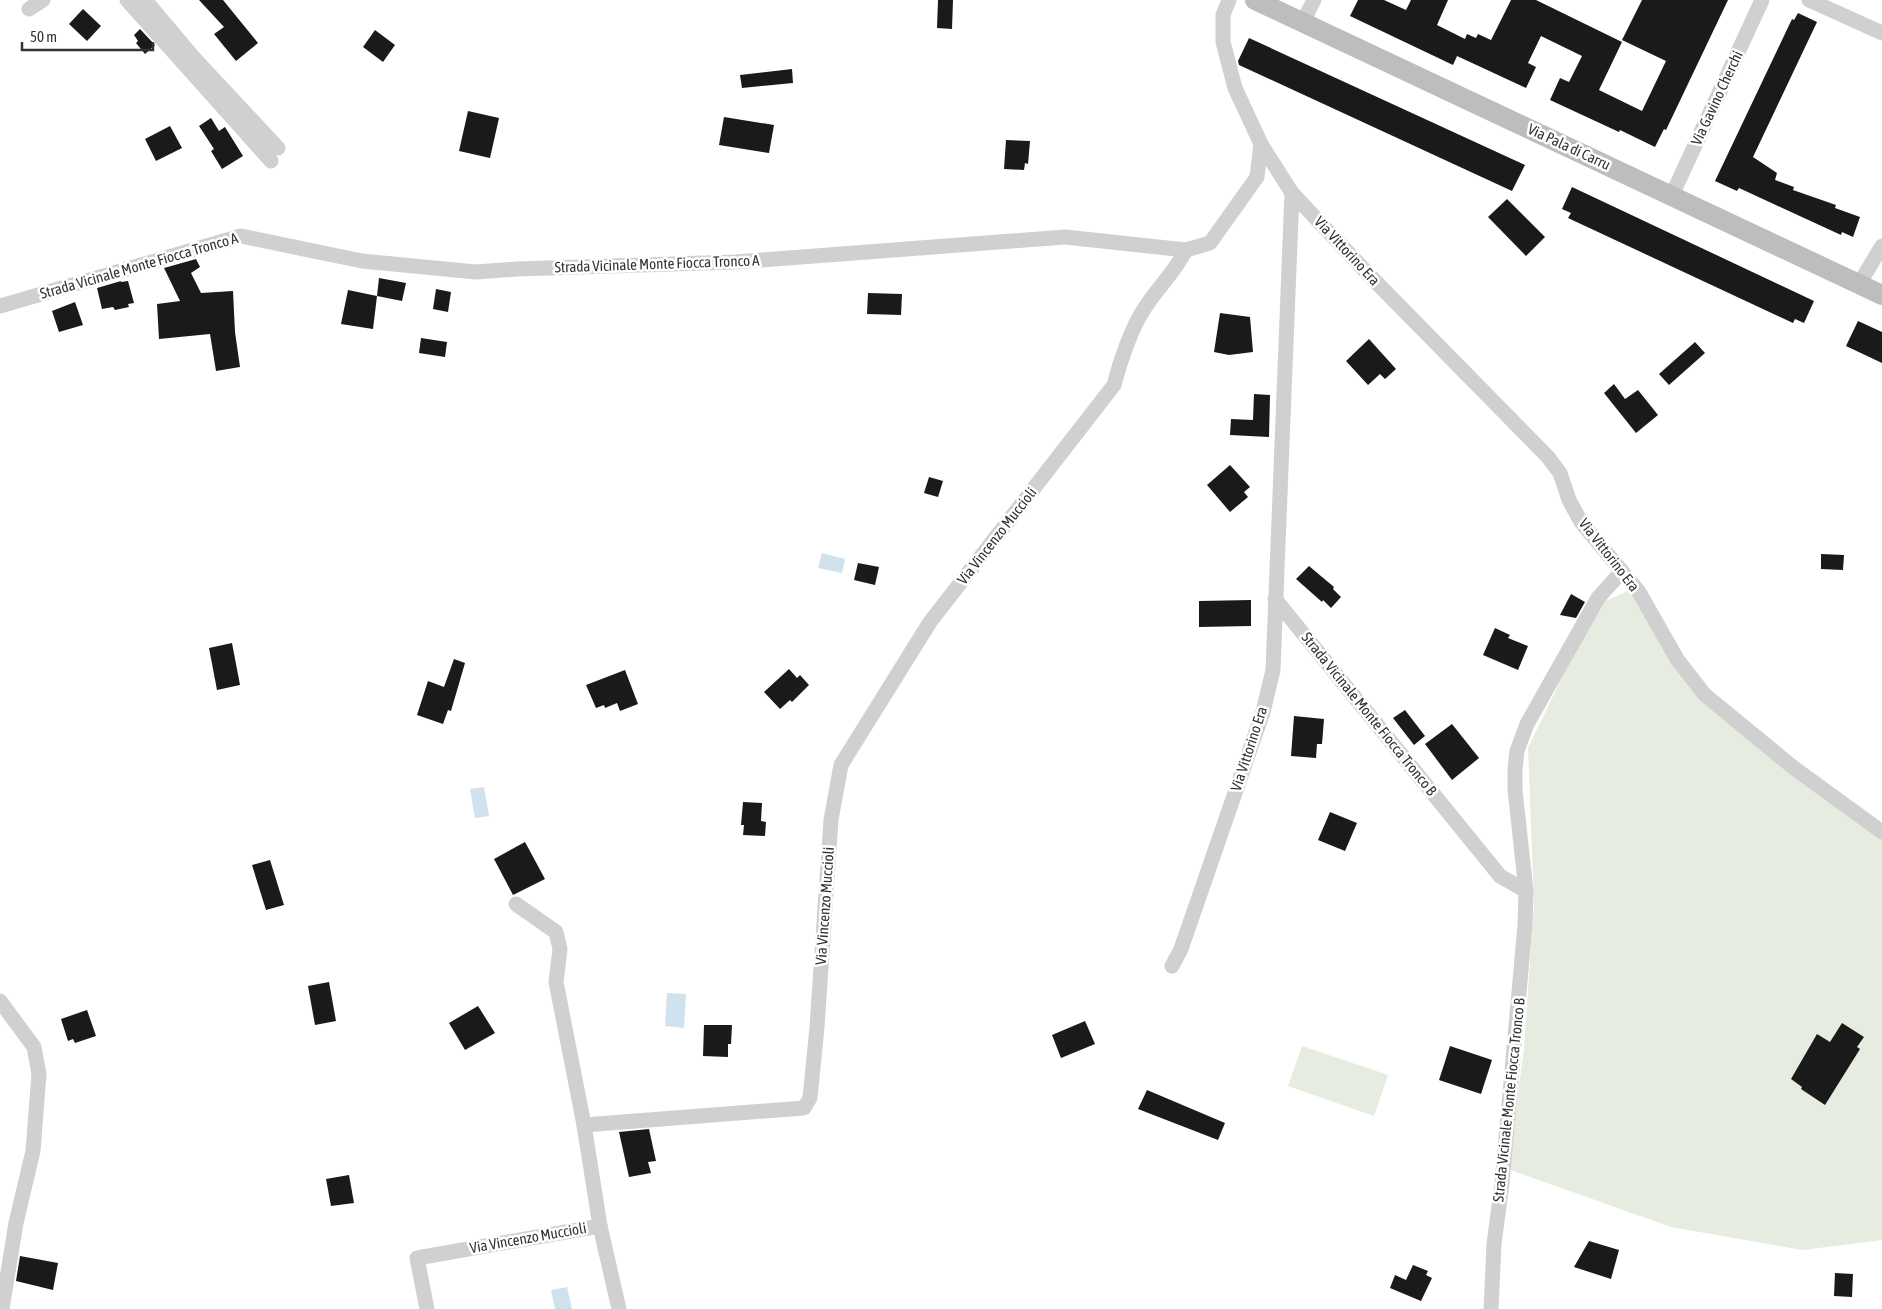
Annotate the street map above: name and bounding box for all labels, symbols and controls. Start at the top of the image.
scale bar [22,20,154,52]
text: 50 m [30,28,57,45]
street label: Via Gavino Cherchi [1687,48,1746,148]
street label: Via Pala di Carru [1525,120,1613,173]
street label: Via Vittorino Era [1311,213,1384,289]
street label: Strada Vicinale Monte Fiocca Tronco A [38,229,240,302]
street label: Strada Vicinale Monte Fiocca Tronco A [554,251,760,276]
street label: Via Vincenzo Muccioli [954,484,1040,588]
street label: Via Vittorino Era [1576,515,1643,595]
street label: Strada Vicinale Monte Fiocca Tronco B [1298,629,1440,799]
street label: Via Vittorino Era [1227,704,1270,793]
street label: Via Vincenzo Muccioli [812,846,837,966]
street label: Strada Vicinale Monte Fiocca Tronco B [1489,997,1528,1203]
street label: Via Vincenzo Muccioli [468,1219,588,1256]

